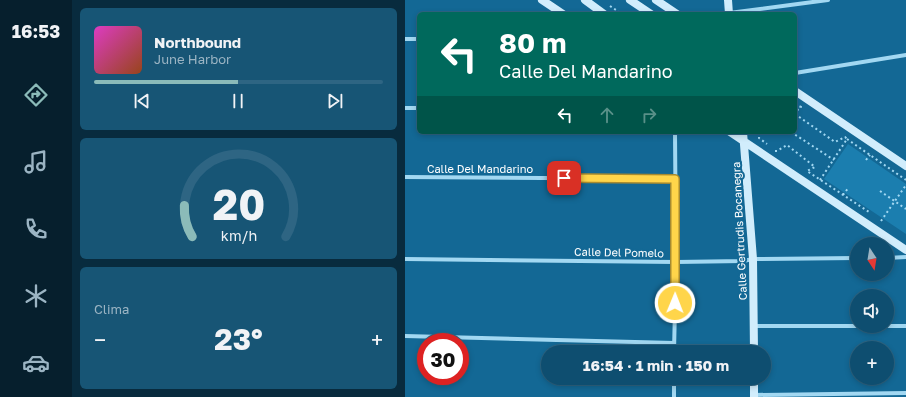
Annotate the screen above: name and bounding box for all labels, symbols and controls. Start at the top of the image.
text: 16:53 [12,20,60,42]
text: 80 m [499,26,567,59]
icon: left [433,28,485,80]
text: Northbound [154,33,241,51]
text: June Harbor [154,51,231,67]
text: Calle Del Mandarino [499,60,673,82]
icon: directions [22,81,50,109]
icon: previous [131,90,153,112]
icon: pause [227,90,249,112]
icon: next [324,90,346,112]
icon: left [554,104,576,126]
icon: ahead [596,104,618,126]
icon: right [638,104,660,126]
icon: music [22,148,50,176]
pin [547,161,581,195]
street label: Calle Gertrudis Bocanegra [729,161,749,301]
street label: Calle Del Mandarino [427,162,533,175]
icon: arrive [553,167,575,189]
text: 20 [212,178,265,228]
icon: phone [22,215,50,243]
text: km/h [220,226,257,243]
north arrow [850,237,894,281]
map controls [850,237,894,385]
street label: Calle Del Pomelo [574,245,664,259]
icon: climate [22,282,50,310]
position arrow [654,282,696,324]
button: sound [850,289,894,333]
text: Clima [94,301,129,317]
text: 23° [214,321,263,357]
text: − [94,326,106,353]
text: + [371,326,383,353]
speed limit sign: 30 [417,333,469,385]
button: + [850,341,894,385]
icon: car [22,349,50,377]
text: 16:54 · 1 min · 150 m [583,356,729,374]

